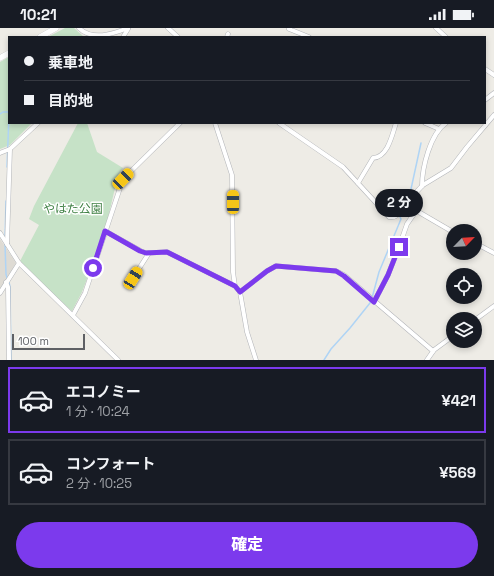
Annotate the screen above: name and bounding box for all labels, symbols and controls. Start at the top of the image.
text: 10:21 [20,5,57,24]
text: 乗車地 [48,53,93,72]
text: 目的地 [48,91,93,110]
car [110,166,136,192]
callout: 2 分 [375,189,423,217]
car [227,190,239,214]
text: 2 分 [387,194,411,211]
park label: やはた公園 [43,201,103,217]
north arrow [446,224,482,260]
map controls [446,224,482,348]
route end [390,238,408,256]
route start [84,259,102,277]
car [122,265,144,291]
button: locate [446,268,482,304]
button: layers [446,312,482,348]
scale bar [12,332,85,351]
text: 100 m [18,334,49,348]
icon: car [18,382,54,418]
text: エコノミー [66,382,141,401]
text: ¥421 [441,391,476,410]
text: 1 分 · 10:24 [66,403,130,420]
icon: car [18,454,54,490]
text: コンフォート [66,454,156,473]
text: ¥569 [439,463,476,482]
text: 2 分 · 10:25 [66,475,132,492]
button: 確定 [16,522,478,568]

